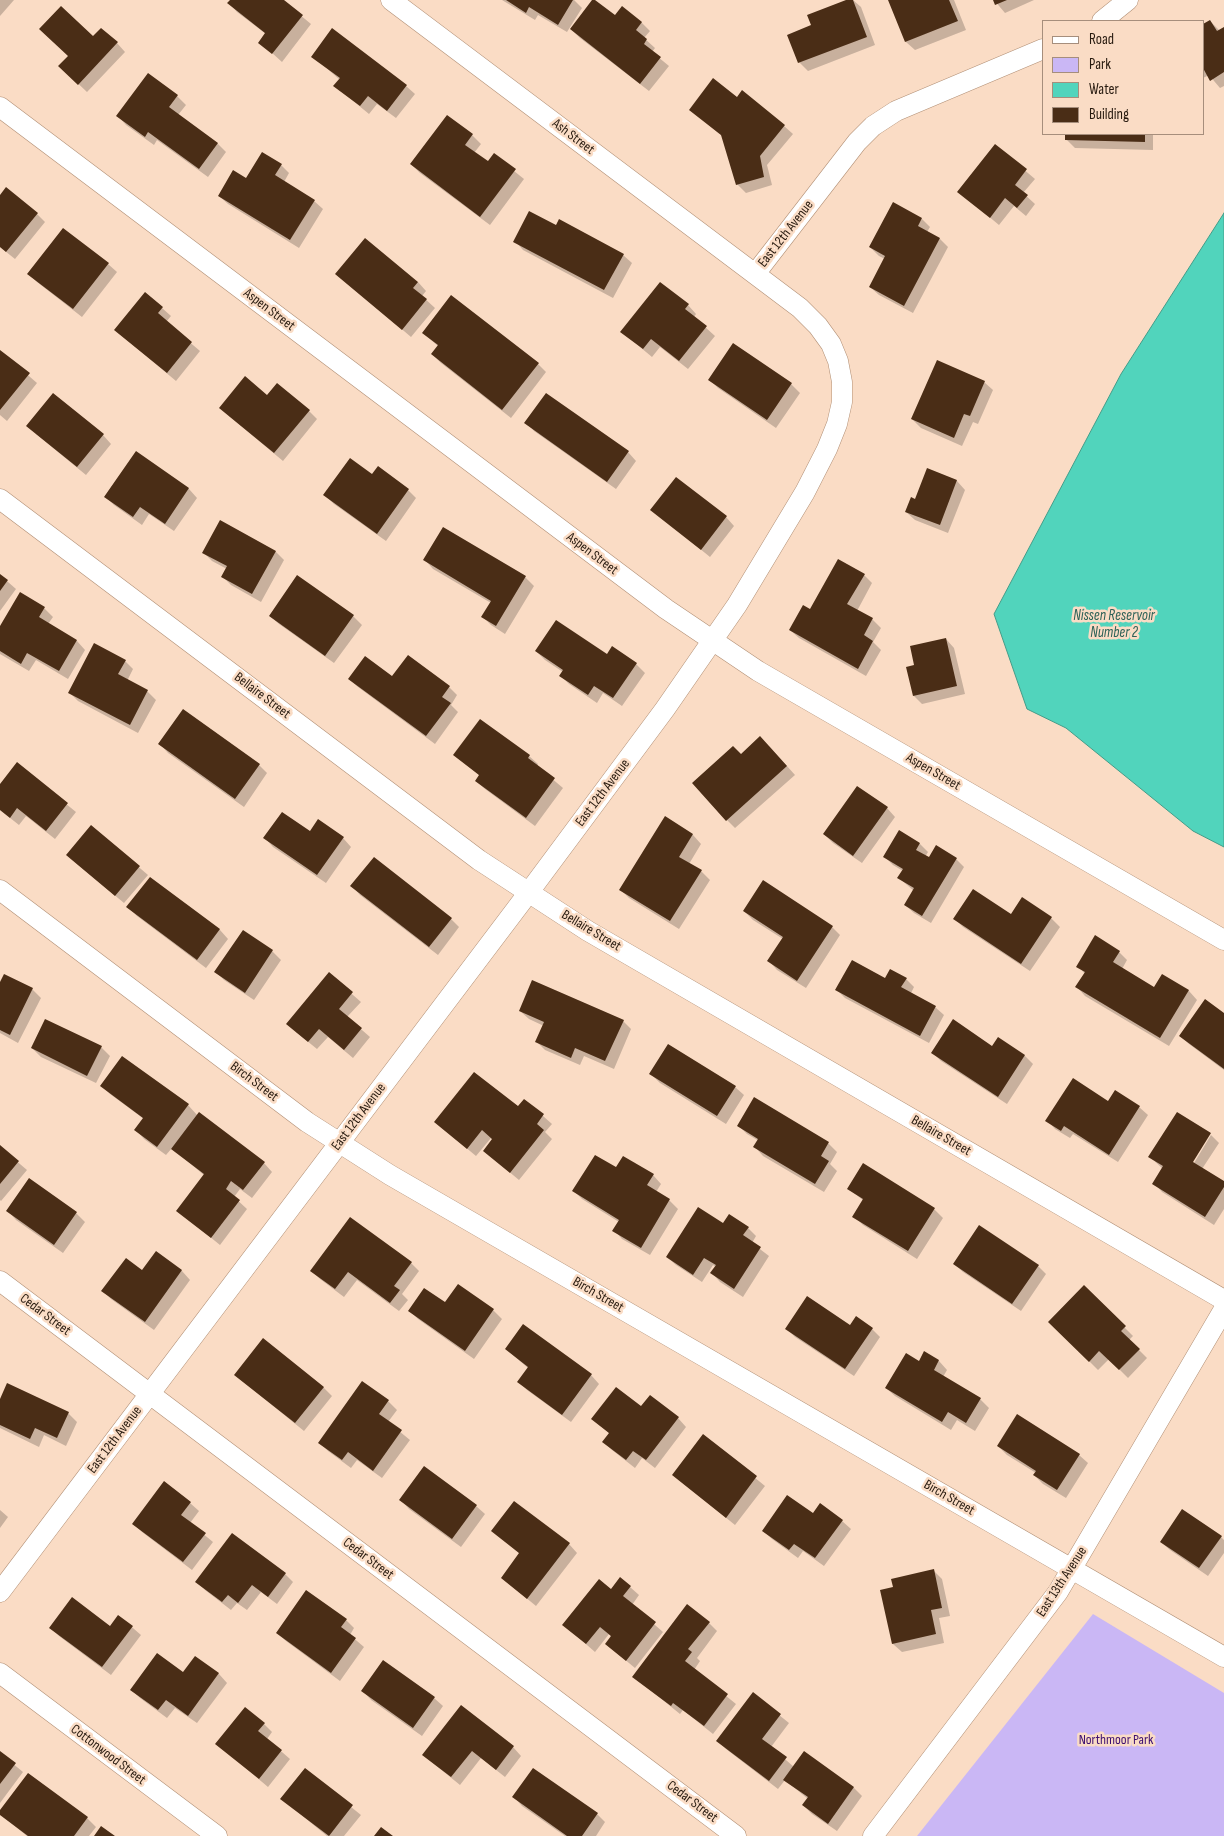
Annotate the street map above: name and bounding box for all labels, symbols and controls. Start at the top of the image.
legend [1042,20,1204,135]
text: Road [1089,30,1114,49]
text: Park [1089,55,1111,74]
text: Water [1089,80,1119,99]
text: Building [1089,105,1129,124]
street label: Ash Street [548,116,598,158]
street label: East 12th Avenue [755,197,817,271]
street label: Aspen Street [240,285,298,335]
street label: Aspen Street [563,529,621,579]
water label: Nissen Reservoir Number 2 [1073,607,1155,642]
street label: Bellaire Street [230,669,294,723]
street label: Aspen Street [903,750,963,794]
street label: East 12th Avenue [572,756,634,830]
street label: Bellaire Street [558,907,624,955]
street label: Birch Street [227,1058,281,1106]
street label: East 12th Avenue [328,1080,390,1154]
street label: Bellaire Street [908,1112,974,1160]
street label: Birch Street [570,1274,626,1316]
street label: Cedar Street [16,1290,74,1340]
street label: East 12th Avenue [84,1403,146,1477]
street label: Birch Street [921,1477,977,1519]
street label: Cedar Street [339,1534,397,1584]
street label: East 13th Avenue [1033,1544,1091,1620]
street label: Cottonwood Street [67,1721,149,1789]
park label: Northmoor Park [1079,1732,1153,1748]
street label: Cedar Street [663,1777,721,1827]

